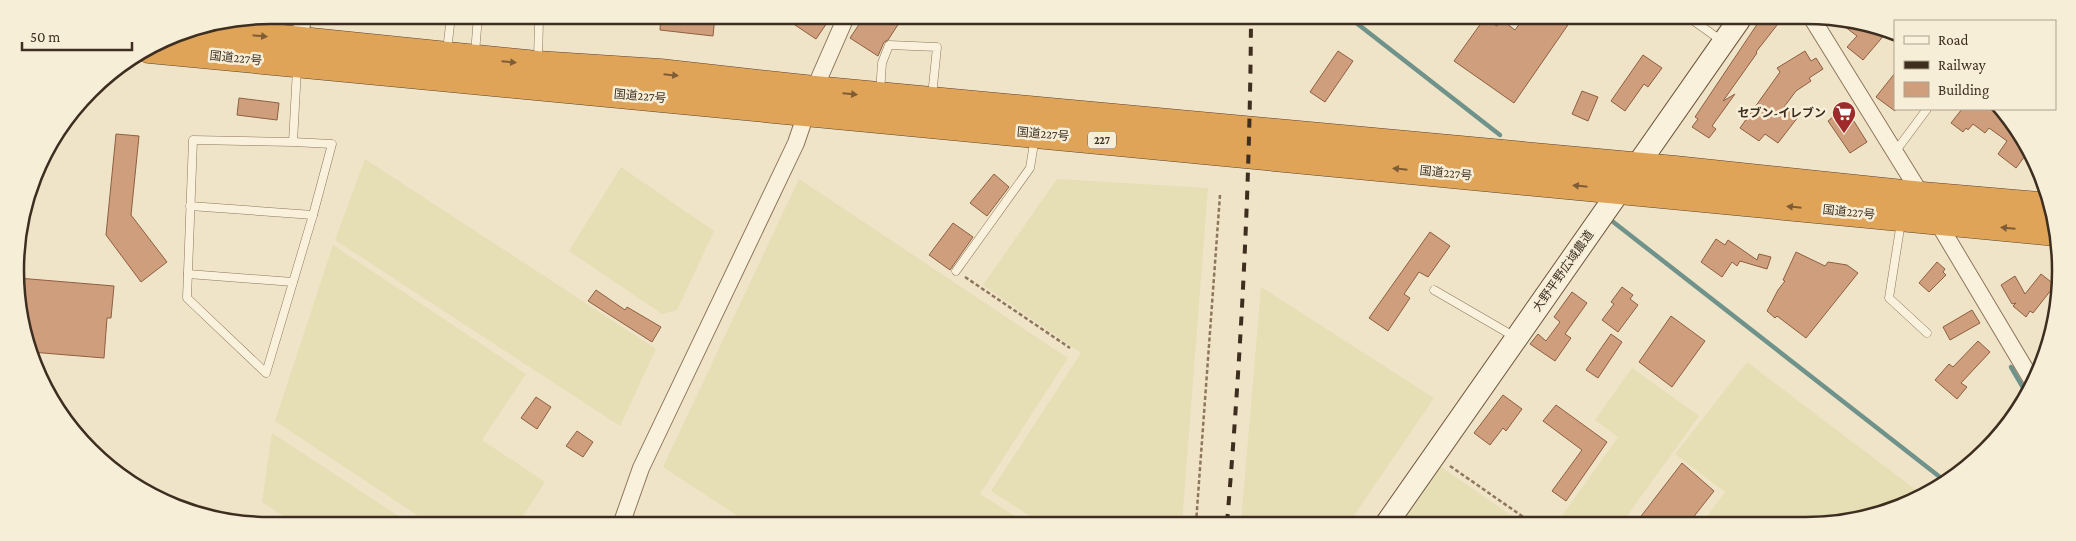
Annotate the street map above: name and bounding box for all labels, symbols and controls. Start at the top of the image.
scale bar [22,20,132,52]
legend [1894,20,2056,110]
text: 50 m [30,29,60,45]
one-way arrow [252,32,268,40]
text: Road [1938,32,1969,48]
street label: 国道227号 [209,48,263,68]
text: Railway [1938,57,1986,74]
one-way arrow [501,58,517,66]
one-way arrow [663,71,679,79]
text: Building [1938,82,1989,99]
street label: 国道227号 [613,87,667,105]
one-way arrow [842,90,858,98]
supermarket icon: セブン-イレブン [1831,100,1857,134]
place label: セブン-イレブン [1737,106,1826,120]
street label: 国道227号 [1016,125,1070,143]
road number: 227 [1088,132,1116,148]
street label: 国道227号 [1419,163,1473,183]
one-way arrow [1392,165,1408,173]
one-way arrow [1571,182,1587,190]
street label: 国道227号 [1822,202,1876,222]
one-way arrow [1785,203,1801,211]
one-way arrow [1999,223,2015,231]
street label: 大野平野広域農道 [1530,228,1596,314]

